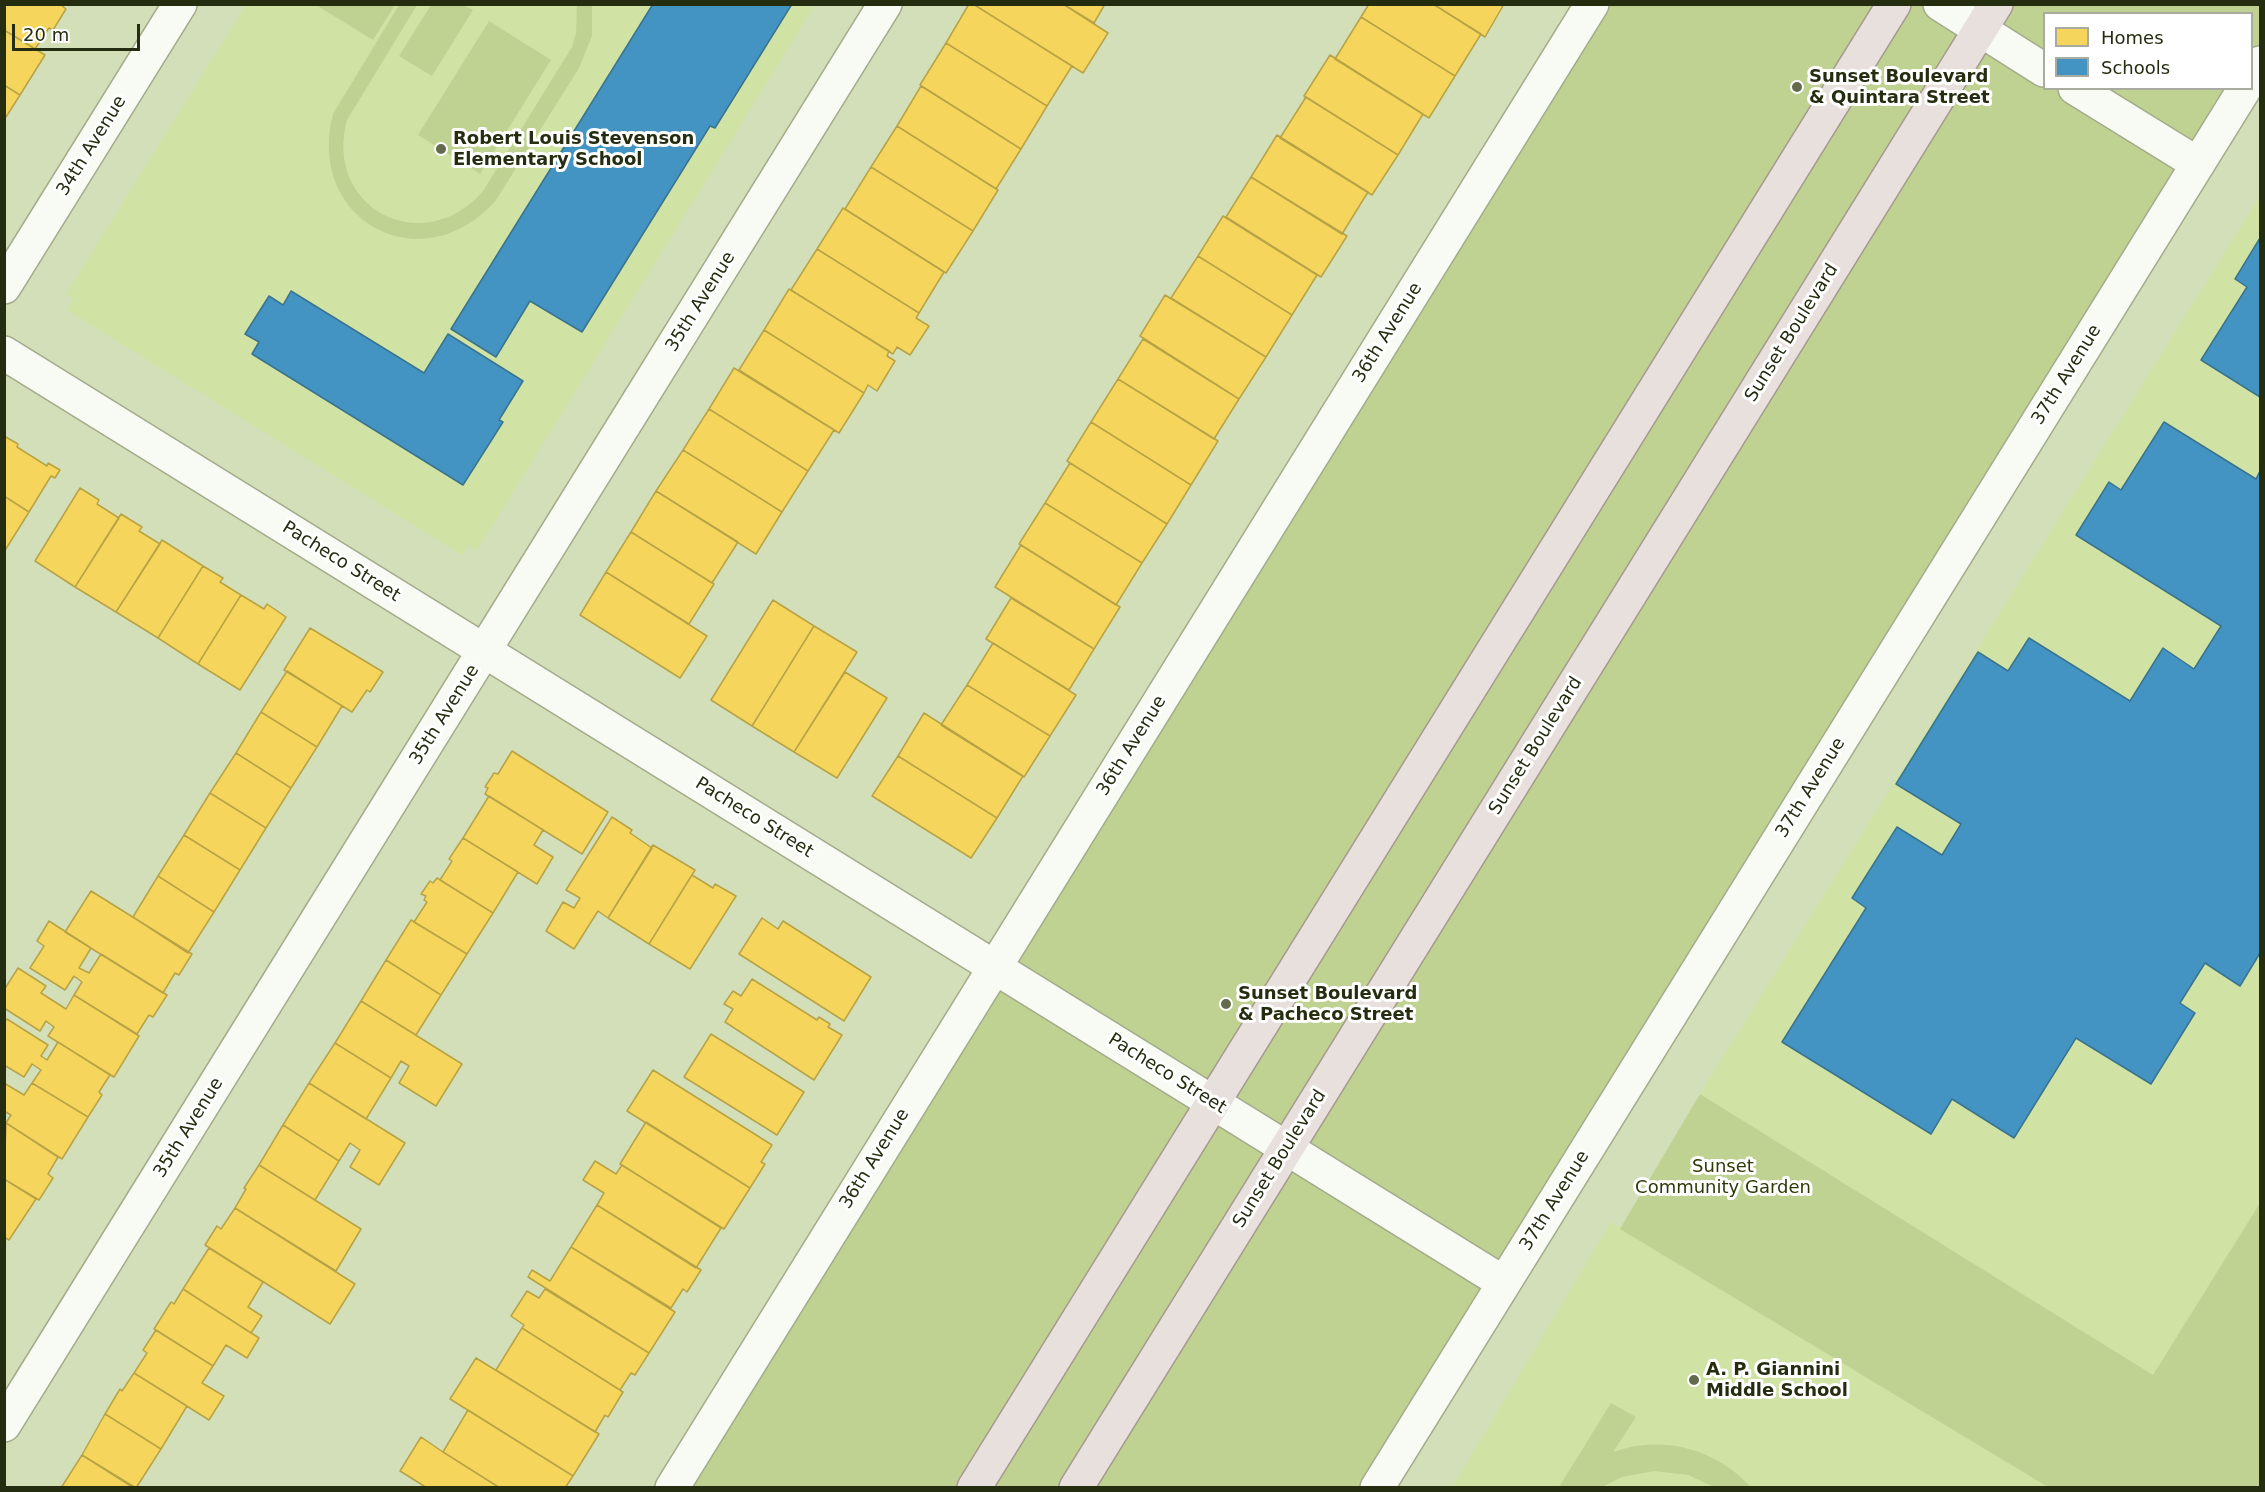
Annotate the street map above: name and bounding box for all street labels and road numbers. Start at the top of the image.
street label: 34th Avenue [53,92,131,200]
street label: 35th Avenue [662,248,740,356]
street label: Sunset Boulevard [1741,260,1843,406]
street label: 36th Avenue [1349,279,1427,387]
street label: 37th Avenue [2028,321,2106,429]
street label: Pacheco Street [278,517,404,607]
street label: 35th Avenue [406,661,484,769]
street label: Sunset Boulevard [1485,673,1587,819]
street label: 36th Avenue [1093,692,1171,800]
street label: 37th Avenue [1772,734,1850,842]
street label: Pacheco Street [691,773,817,863]
street label: Pacheco Street [1104,1029,1230,1119]
street label: 35th Avenue [150,1074,228,1182]
street label: Sunset Boulevard [1229,1086,1331,1232]
street label: 36th Avenue [836,1105,914,1213]
street label: 37th Avenue [1516,1147,1594,1255]

